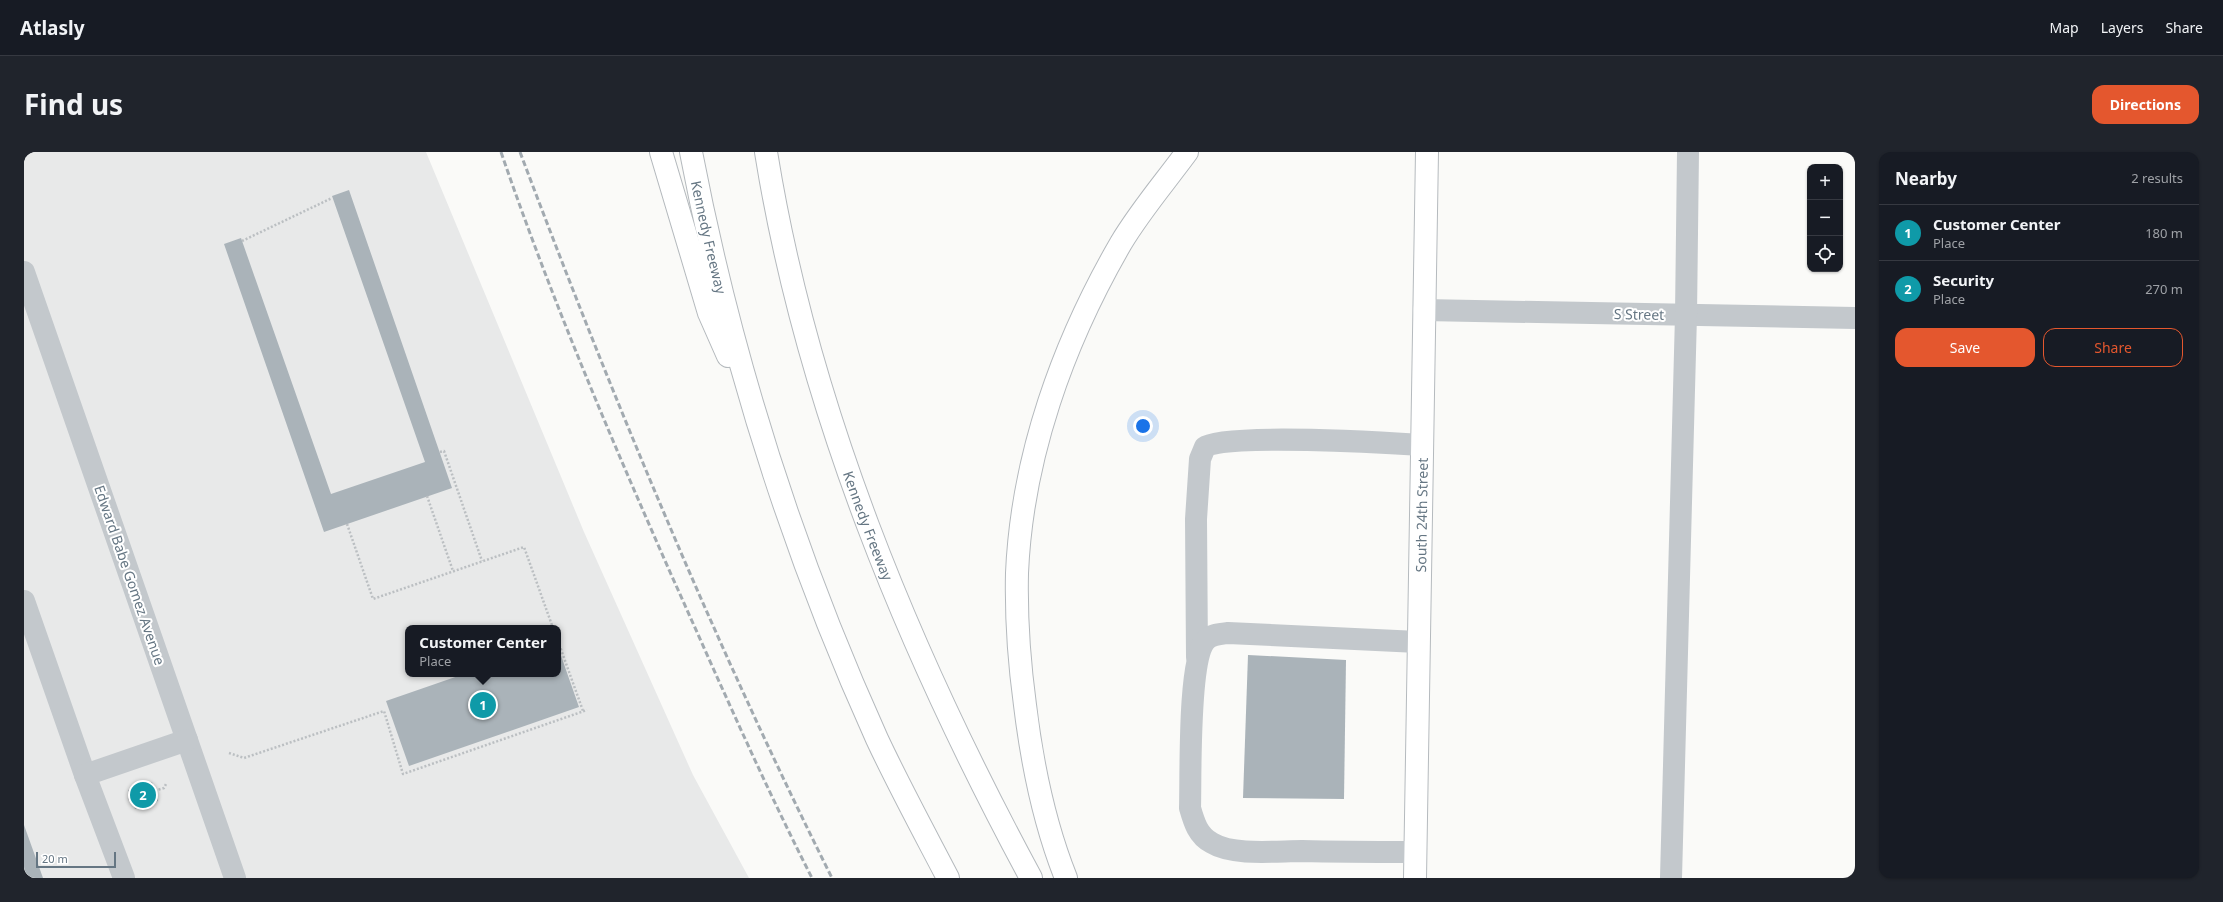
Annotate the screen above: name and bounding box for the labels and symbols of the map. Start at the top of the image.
street label: Kennedy Freeway [687,179,732,296]
street label: S Street [1614,304,1664,324]
your location [1133,416,1153,436]
street label: South 24th Street [1411,458,1431,573]
street label: Kennedy Freeway [839,468,898,584]
street label: Edward Babe Gomez Avenue [90,483,170,668]
pin: 1 [470,690,496,720]
pin: 2 [130,780,156,810]
scale bar [36,850,116,869]

